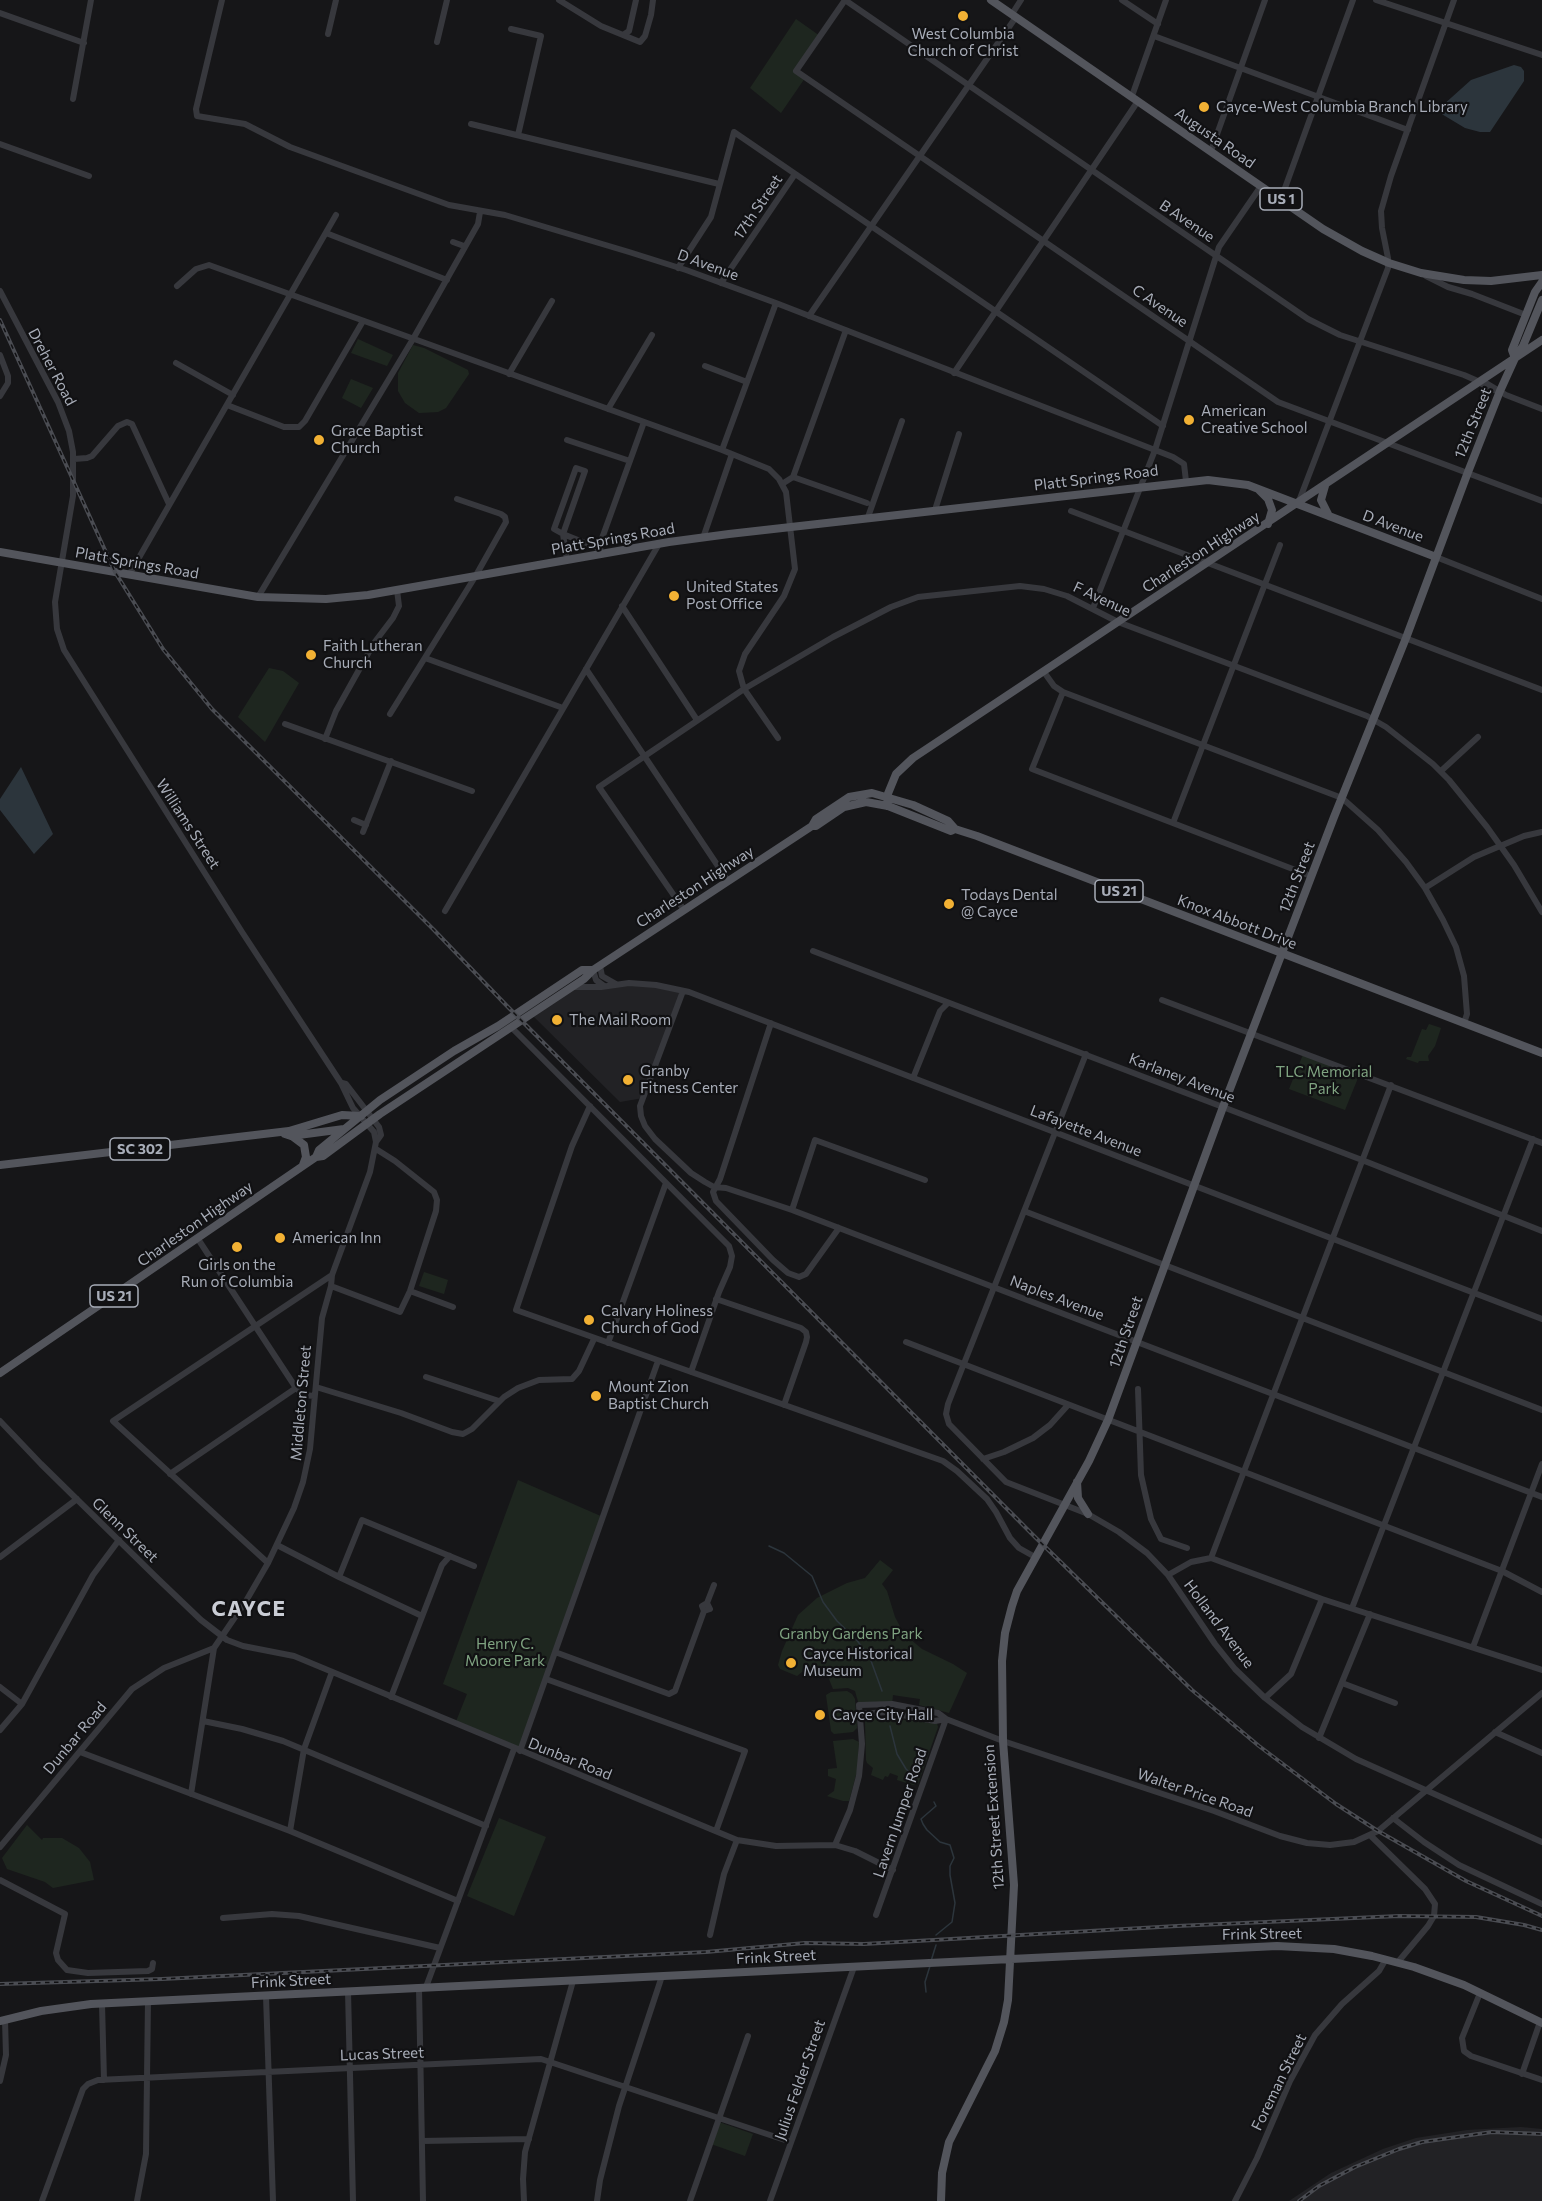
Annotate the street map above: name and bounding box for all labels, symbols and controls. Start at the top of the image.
marker: West Columbia Church of Christ [956,9,970,23]
place label: West Columbia Church of Christ [907,25,1019,60]
place label: Cayce-West Columbia Branch Library [1216,98,1468,116]
marker: Cayce-West Columbia Branch Library [1197,100,1211,114]
street label: Augusta Road [1171,104,1259,172]
street label: 17th Street [730,171,786,243]
road number: US 1 [1260,188,1302,210]
street label: B Avenue [1156,196,1218,246]
street label: D Avenue [675,246,741,284]
street label: C Avenue [1129,281,1191,331]
street label: Dreher Road [24,325,80,409]
street label: 12th Street [1451,385,1495,461]
place label: American Creative School [1201,402,1308,437]
marker: American Creative School [1182,413,1196,427]
place label: Grace Baptist Church [331,422,423,457]
marker: Grace Baptist Church [312,433,326,447]
street label: Platt Springs Road [1033,461,1159,495]
street label: D Avenue [1360,506,1426,546]
street label: Charleston Highway [1139,507,1263,597]
street label: Platt Springs Road [550,519,676,559]
street label: Platt Springs Road [74,543,200,583]
place label: United States Post Office [686,578,778,613]
street label: F Avenue [1070,578,1134,620]
marker: United States Post Office [667,589,681,603]
place label: Faith Lutheran Church [323,637,423,672]
marker: Faith Lutheran Church [304,648,318,662]
street label: Williams Street [152,776,224,872]
street label: 12th Street [1275,839,1319,915]
street label: Charleston Highway [633,842,757,932]
road number: US 21 [1095,880,1143,902]
place label: Todays Dental @ Cayce [961,886,1057,921]
street label: Knox Abbott Drive [1175,891,1299,953]
marker: Todays Dental @ Cayce [942,897,956,911]
place label: The Mail Room [569,1011,671,1029]
marker: The Mail Room [550,1013,564,1027]
street label: Karlaney Avenue [1126,1049,1238,1107]
place label: Granby Fitness Center [640,1062,738,1097]
park label: TLC Memorial Park [1276,1063,1372,1098]
marker: Granby Fitness Center [621,1073,635,1087]
street label: Lafayette Avenue [1028,1101,1144,1161]
road number: SC 302 [110,1138,170,1160]
street label: Charleston Highway [134,1177,256,1271]
place label: American Inn [292,1229,381,1247]
marker: American Inn [273,1231,287,1245]
marker: Girls on the Run of Columbia [230,1240,244,1254]
place label: Girls on the Run of Columbia [181,1256,293,1291]
street label: Naples Avenue [1007,1272,1107,1324]
road number: US 21 [90,1285,138,1307]
street label: 12th Street [1105,1294,1147,1370]
place label: Calvary Holiness Church of God [601,1302,713,1337]
marker: Calvary Holiness Church of God [582,1313,596,1327]
street label: Middleton Street [287,1344,315,1462]
place label: Mount Zion Baptist Church [608,1378,709,1413]
marker: Mount Zion Baptist Church [589,1389,603,1403]
street label: Glenn Street [88,1494,162,1566]
street label: Holland Avenue [1180,1576,1258,1672]
district label: CAYCE [211,1596,287,1622]
park label: Granby Gardens Park [779,1625,923,1643]
park label: Henry C. Moore Park [465,1635,545,1670]
place label: Cayce Historical Museum [803,1645,912,1680]
marker: Cayce Historical Museum [784,1656,798,1670]
street label: Dunbar Road [40,1698,110,1778]
place label: Cayce City Hall [832,1706,933,1724]
marker: Cayce City Hall [813,1708,827,1722]
street label: Dunbar Road [526,1734,614,1784]
street label: 12th Street Extension [980,1744,1008,1890]
street label: Lavern Jumper Road [869,1746,931,1880]
street label: Walter Price Road [1135,1765,1255,1821]
street label: Frink Street [1222,1924,1302,1944]
street label: Frink Street [735,1946,817,1968]
street label: Frink Street [250,1970,332,1992]
street label: Julius Felder Street [771,2017,829,2143]
street label: Foreman Street [1248,2031,1310,2133]
street label: Lucas Street [340,2044,424,2064]

